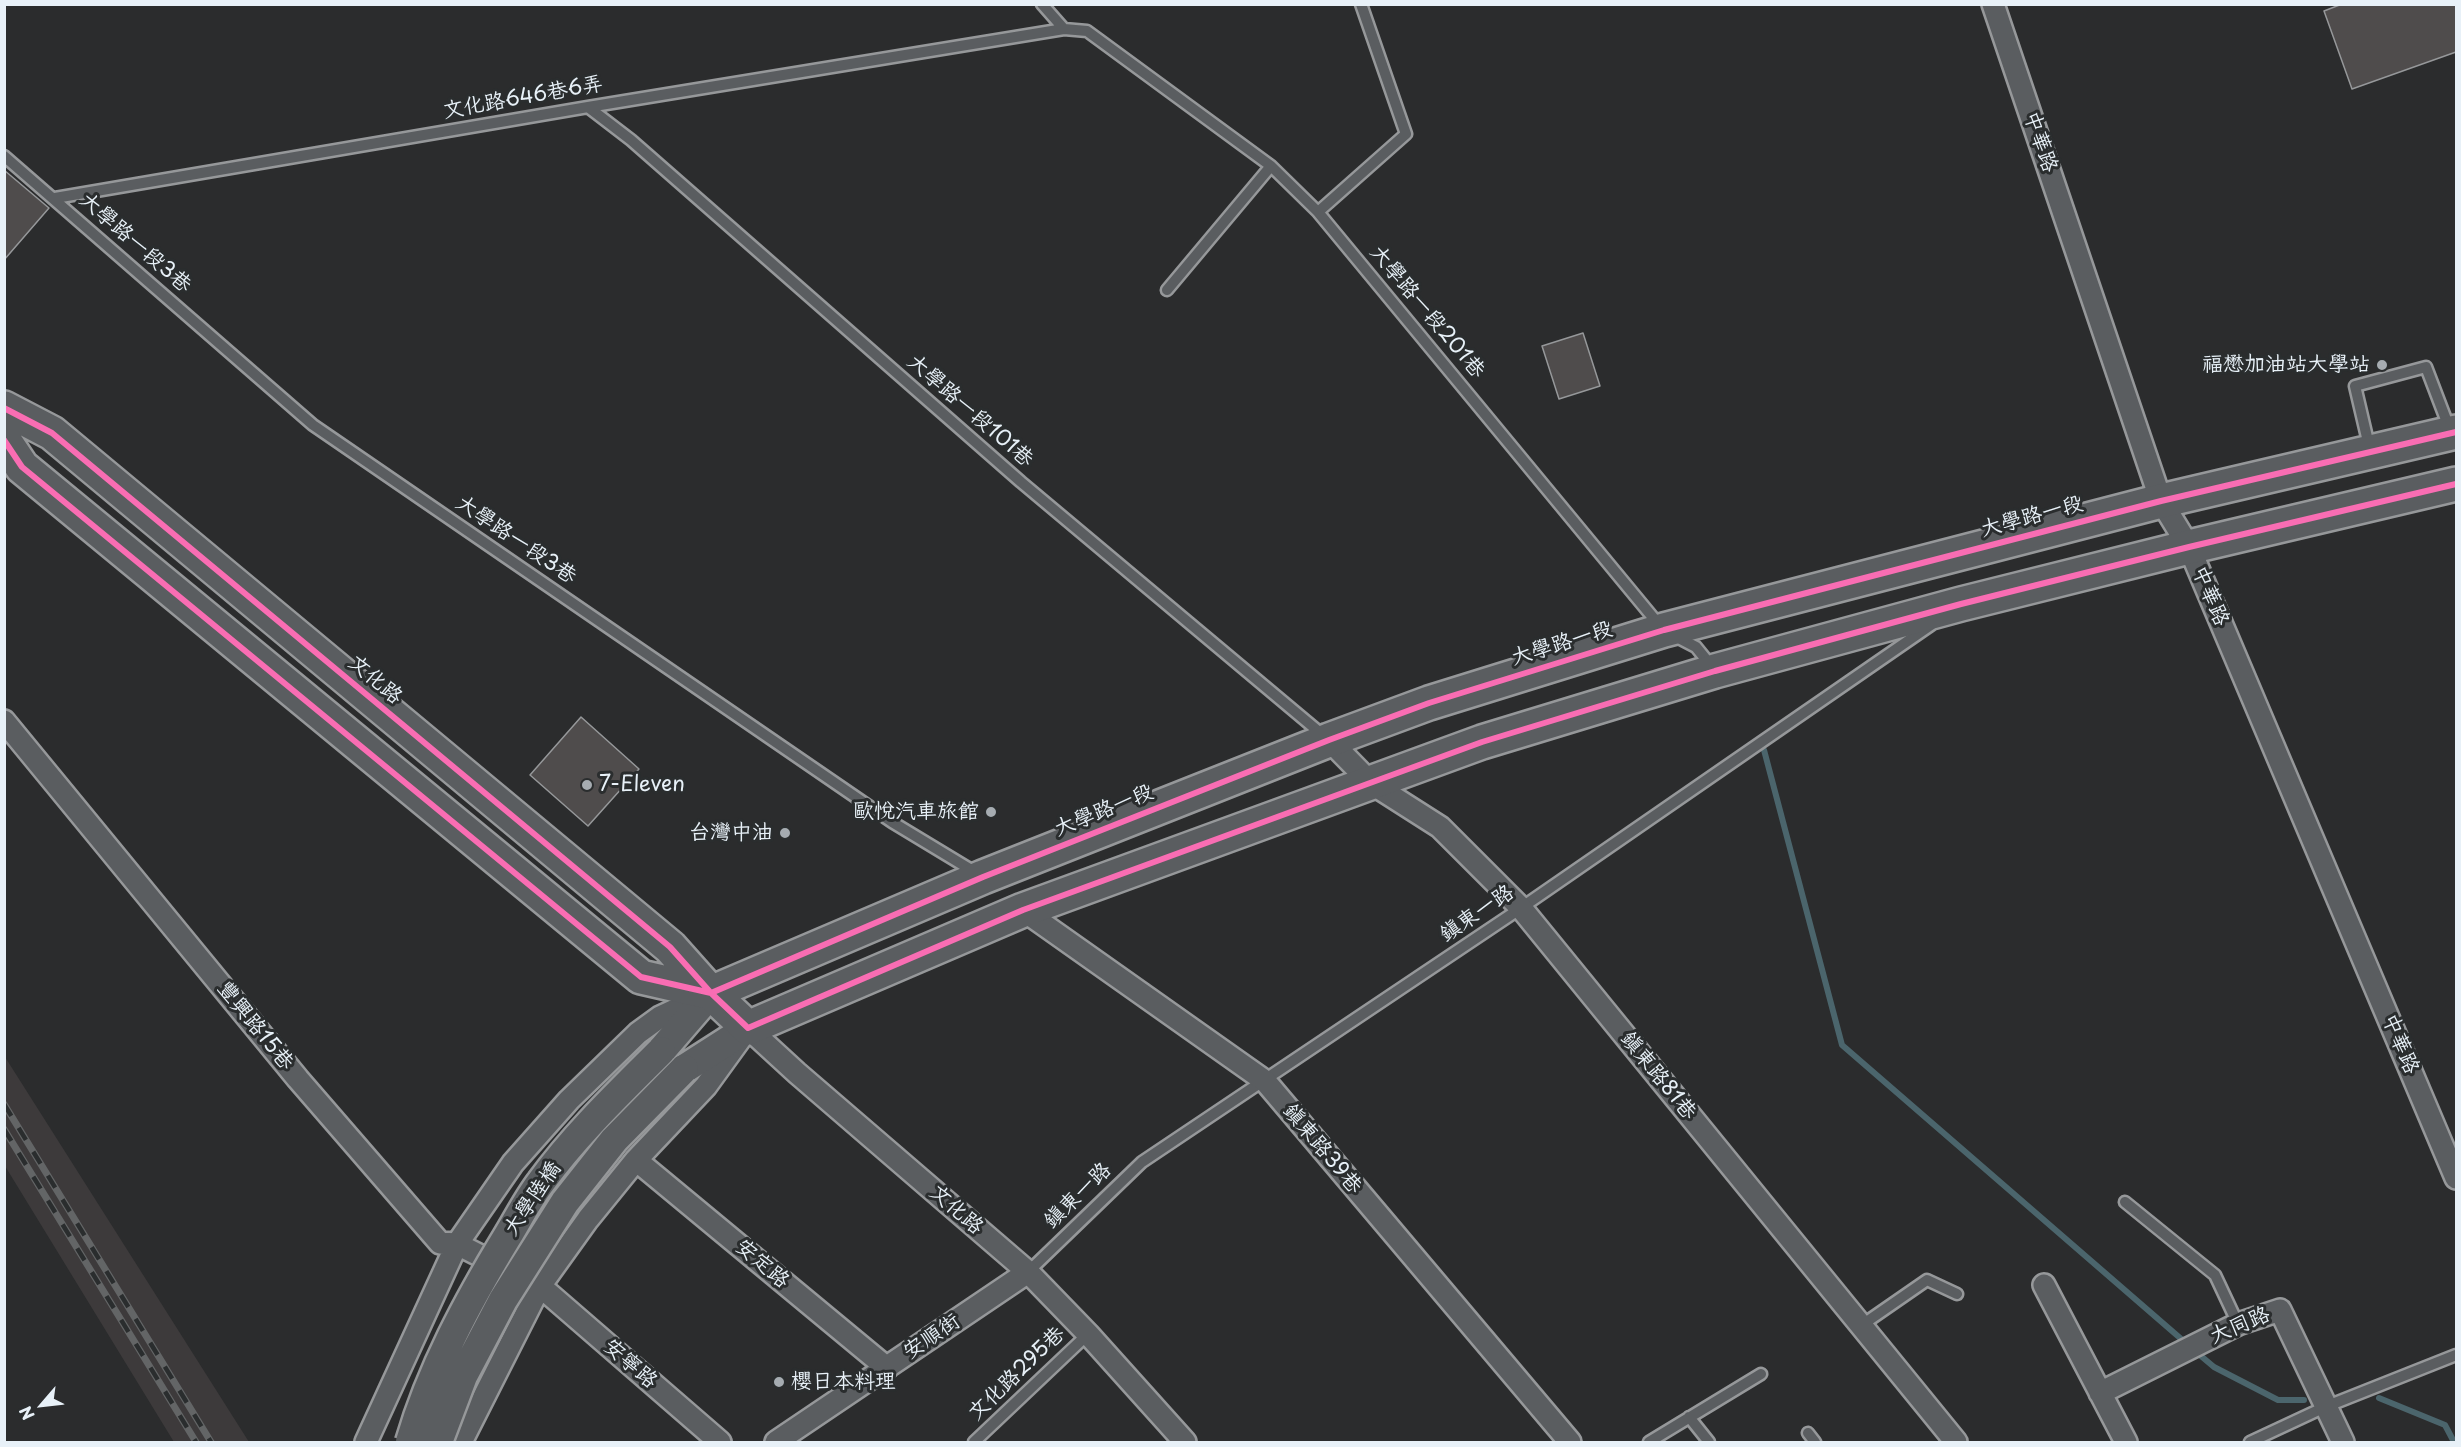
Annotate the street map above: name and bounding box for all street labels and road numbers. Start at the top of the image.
street label: 文化路646巷6弄 [441,72,605,124]
street label: 中華路 [2018,108,2062,176]
street label: 大學路一段3巷 [74,188,196,298]
street label: 大學路一段201巷 [1364,241,1490,383]
street label: 大學路一段101巷 [902,349,1038,473]
street label: 大學路一段3巷 [451,490,581,590]
street label: 大學路一段 [1978,491,2086,543]
street label: 中華路 [2186,562,2234,630]
street label: 大學路一段 [1508,617,1616,671]
street label: 文化路 [343,650,407,710]
street label: 大學路一段 [1051,780,1157,842]
street label: 鎮東一路 [1435,880,1519,948]
street label: 豐興路15巷 [212,977,298,1075]
street label: 中華路 [2376,1010,2424,1078]
street label: 鎮東路81巷 [1615,1027,1701,1125]
street label: 鎮東路39巷 [1277,1099,1367,1199]
street label: 大學陸橋 [499,1157,567,1241]
street label: 鎮東一路 [1039,1158,1117,1234]
street label: 文化路 [924,1180,988,1240]
street label: 安定路 [730,1234,794,1294]
street label: 大同路 [2206,1302,2274,1350]
street label: 安順街 [899,1309,965,1365]
street label: 文化路295巷 [964,1322,1070,1426]
street label: 安寧路 [598,1334,662,1394]

